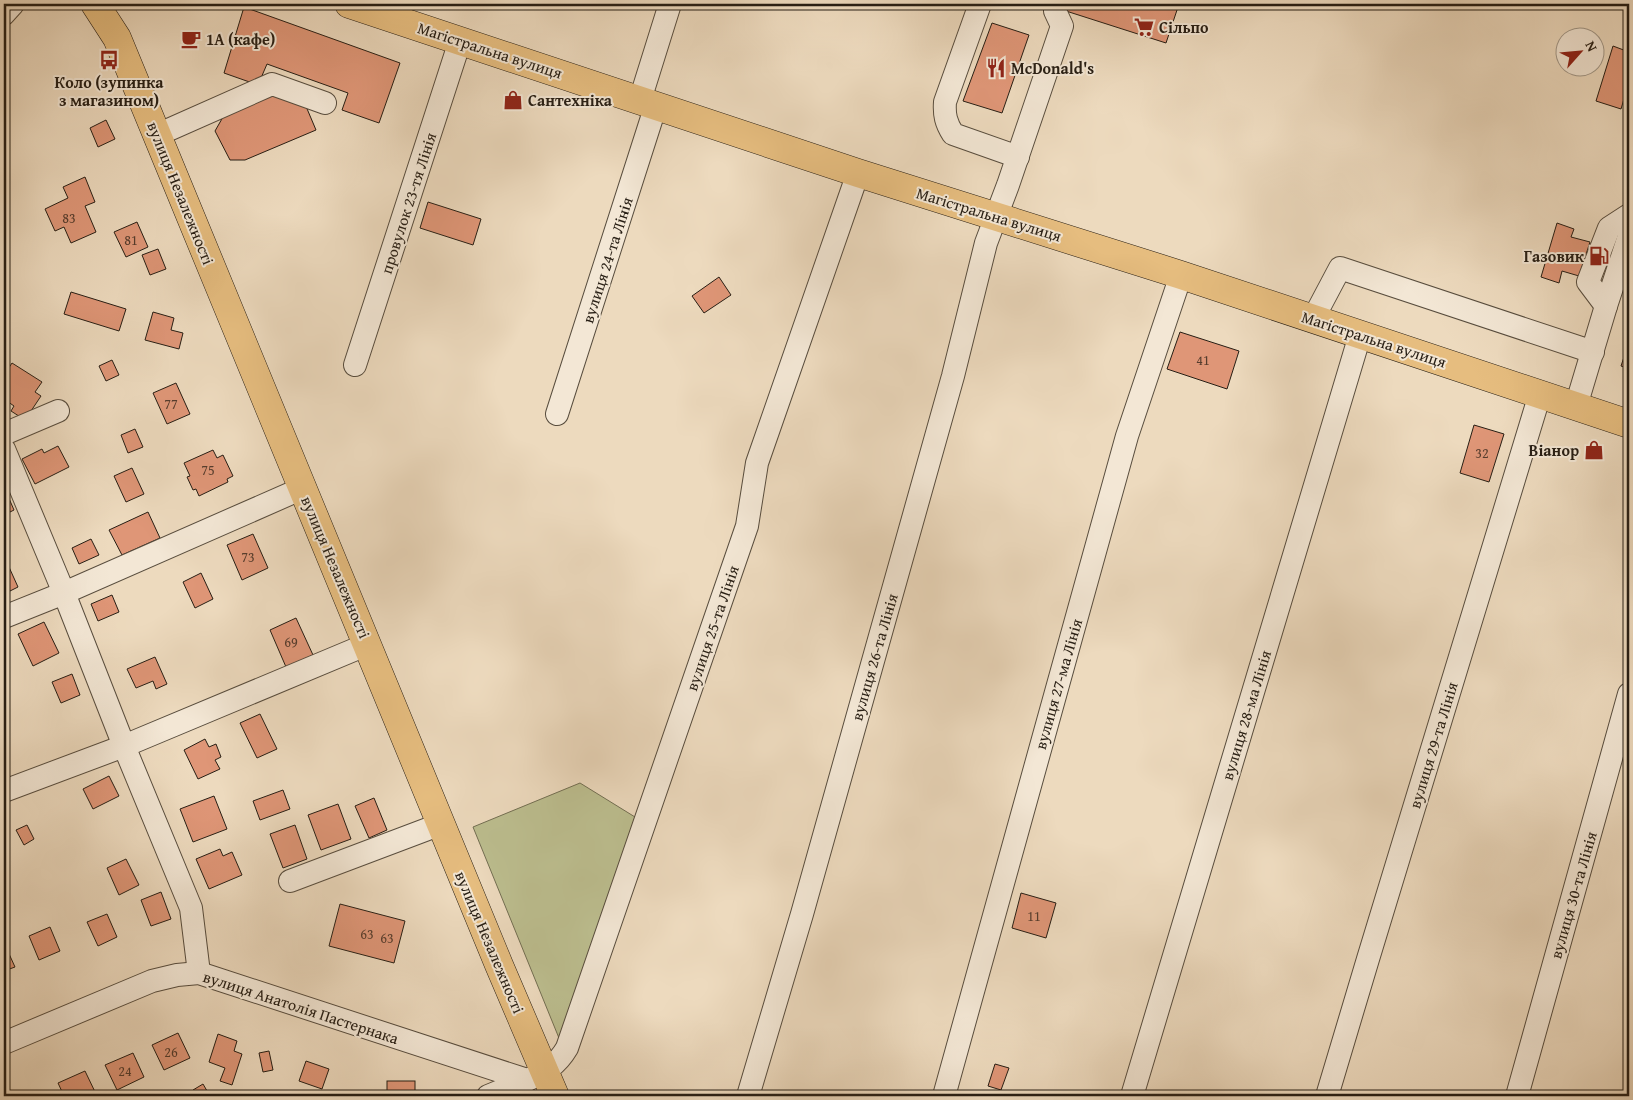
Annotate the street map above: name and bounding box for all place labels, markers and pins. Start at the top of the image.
place label: Сільпо [1159,15,1209,39]
supermarket icon: Сільпо [1133,16,1155,38]
place label: 1А (кафе) [206,27,275,51]
cafe icon: 1А (кафе) [180,28,202,50]
bus stop icon: Коло (зупинка з магазином) [98,49,120,71]
place label: McDonald's [1011,56,1094,80]
restaurant icon: McDonald's [985,57,1007,79]
place label: Коло (зупинка з магазином) [55,70,164,112]
place label: Сантехніка [528,88,613,112]
shop icon: Сантехніка [502,89,524,111]
place label: Газовик [1524,244,1585,268]
fuel station icon: Газовик [1588,245,1610,267]
place label: Віанор [1529,438,1579,462]
shop icon: Віанор [1583,439,1605,461]

